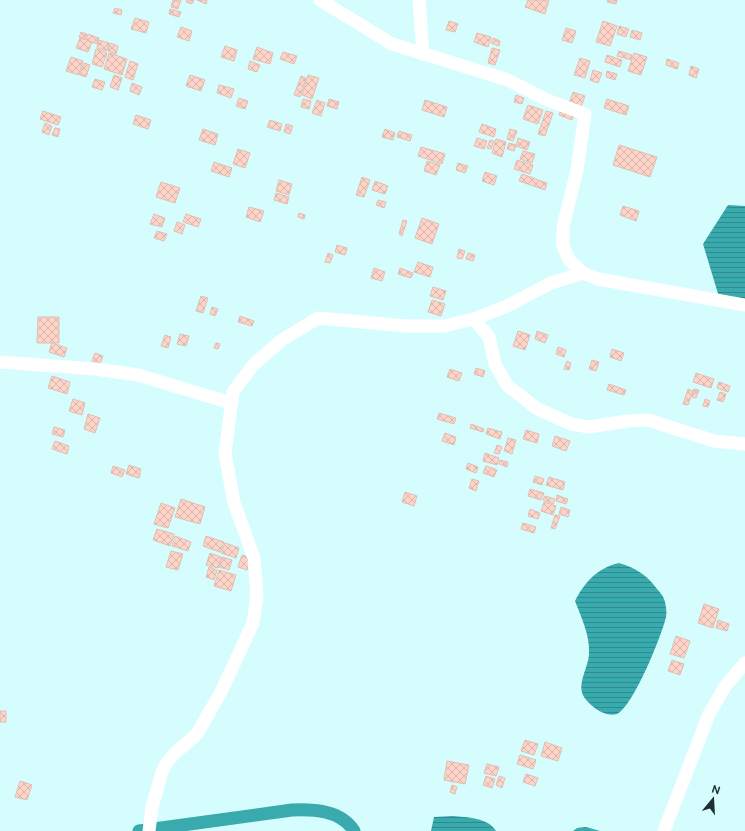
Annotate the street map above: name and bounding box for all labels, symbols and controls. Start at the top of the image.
north arrow [693,779,733,819]
text: N [710,782,722,797]

